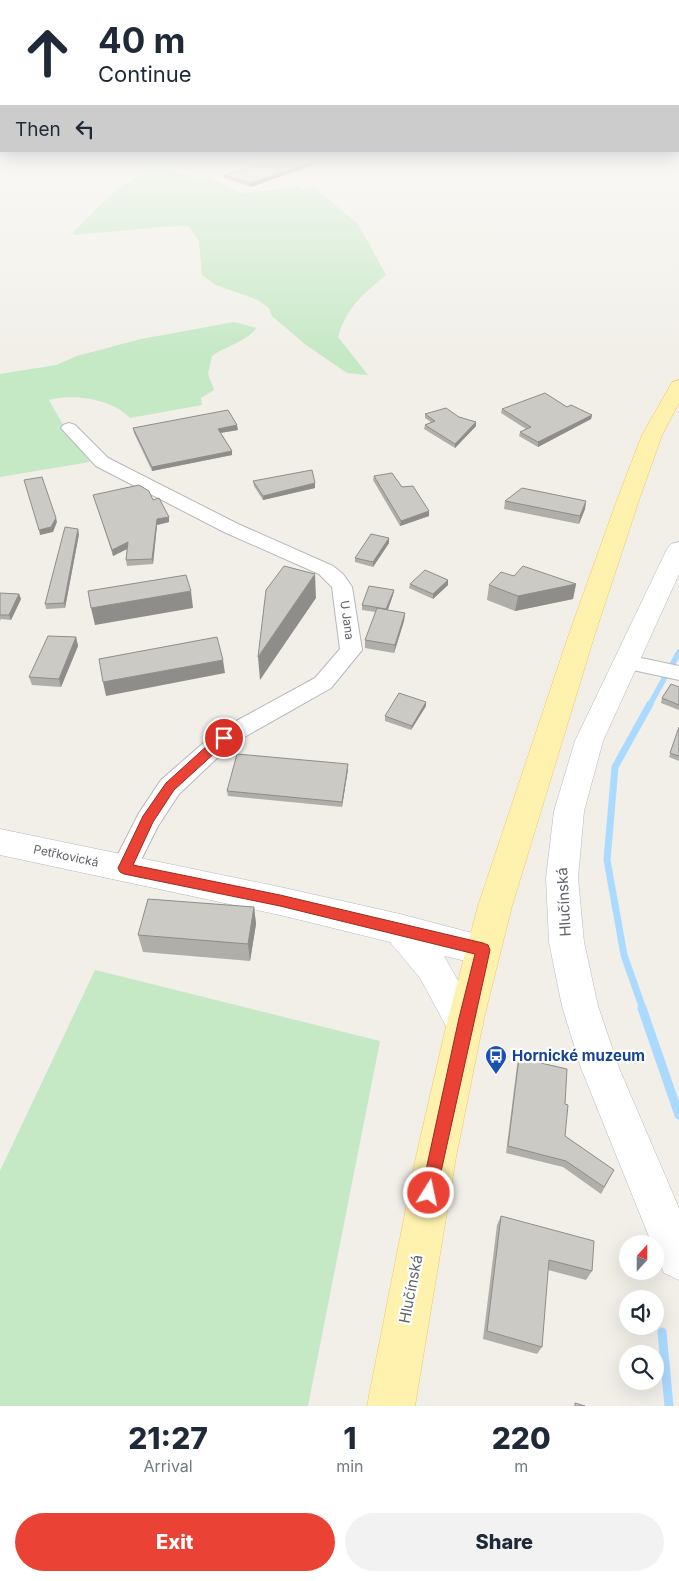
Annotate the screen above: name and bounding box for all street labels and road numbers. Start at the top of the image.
street label: U Jana [337,599,358,641]
street label: Petřkovická [32,841,100,870]
street label: Hlučínská [552,867,575,937]
street label: Hlučínská [395,1253,426,1325]

